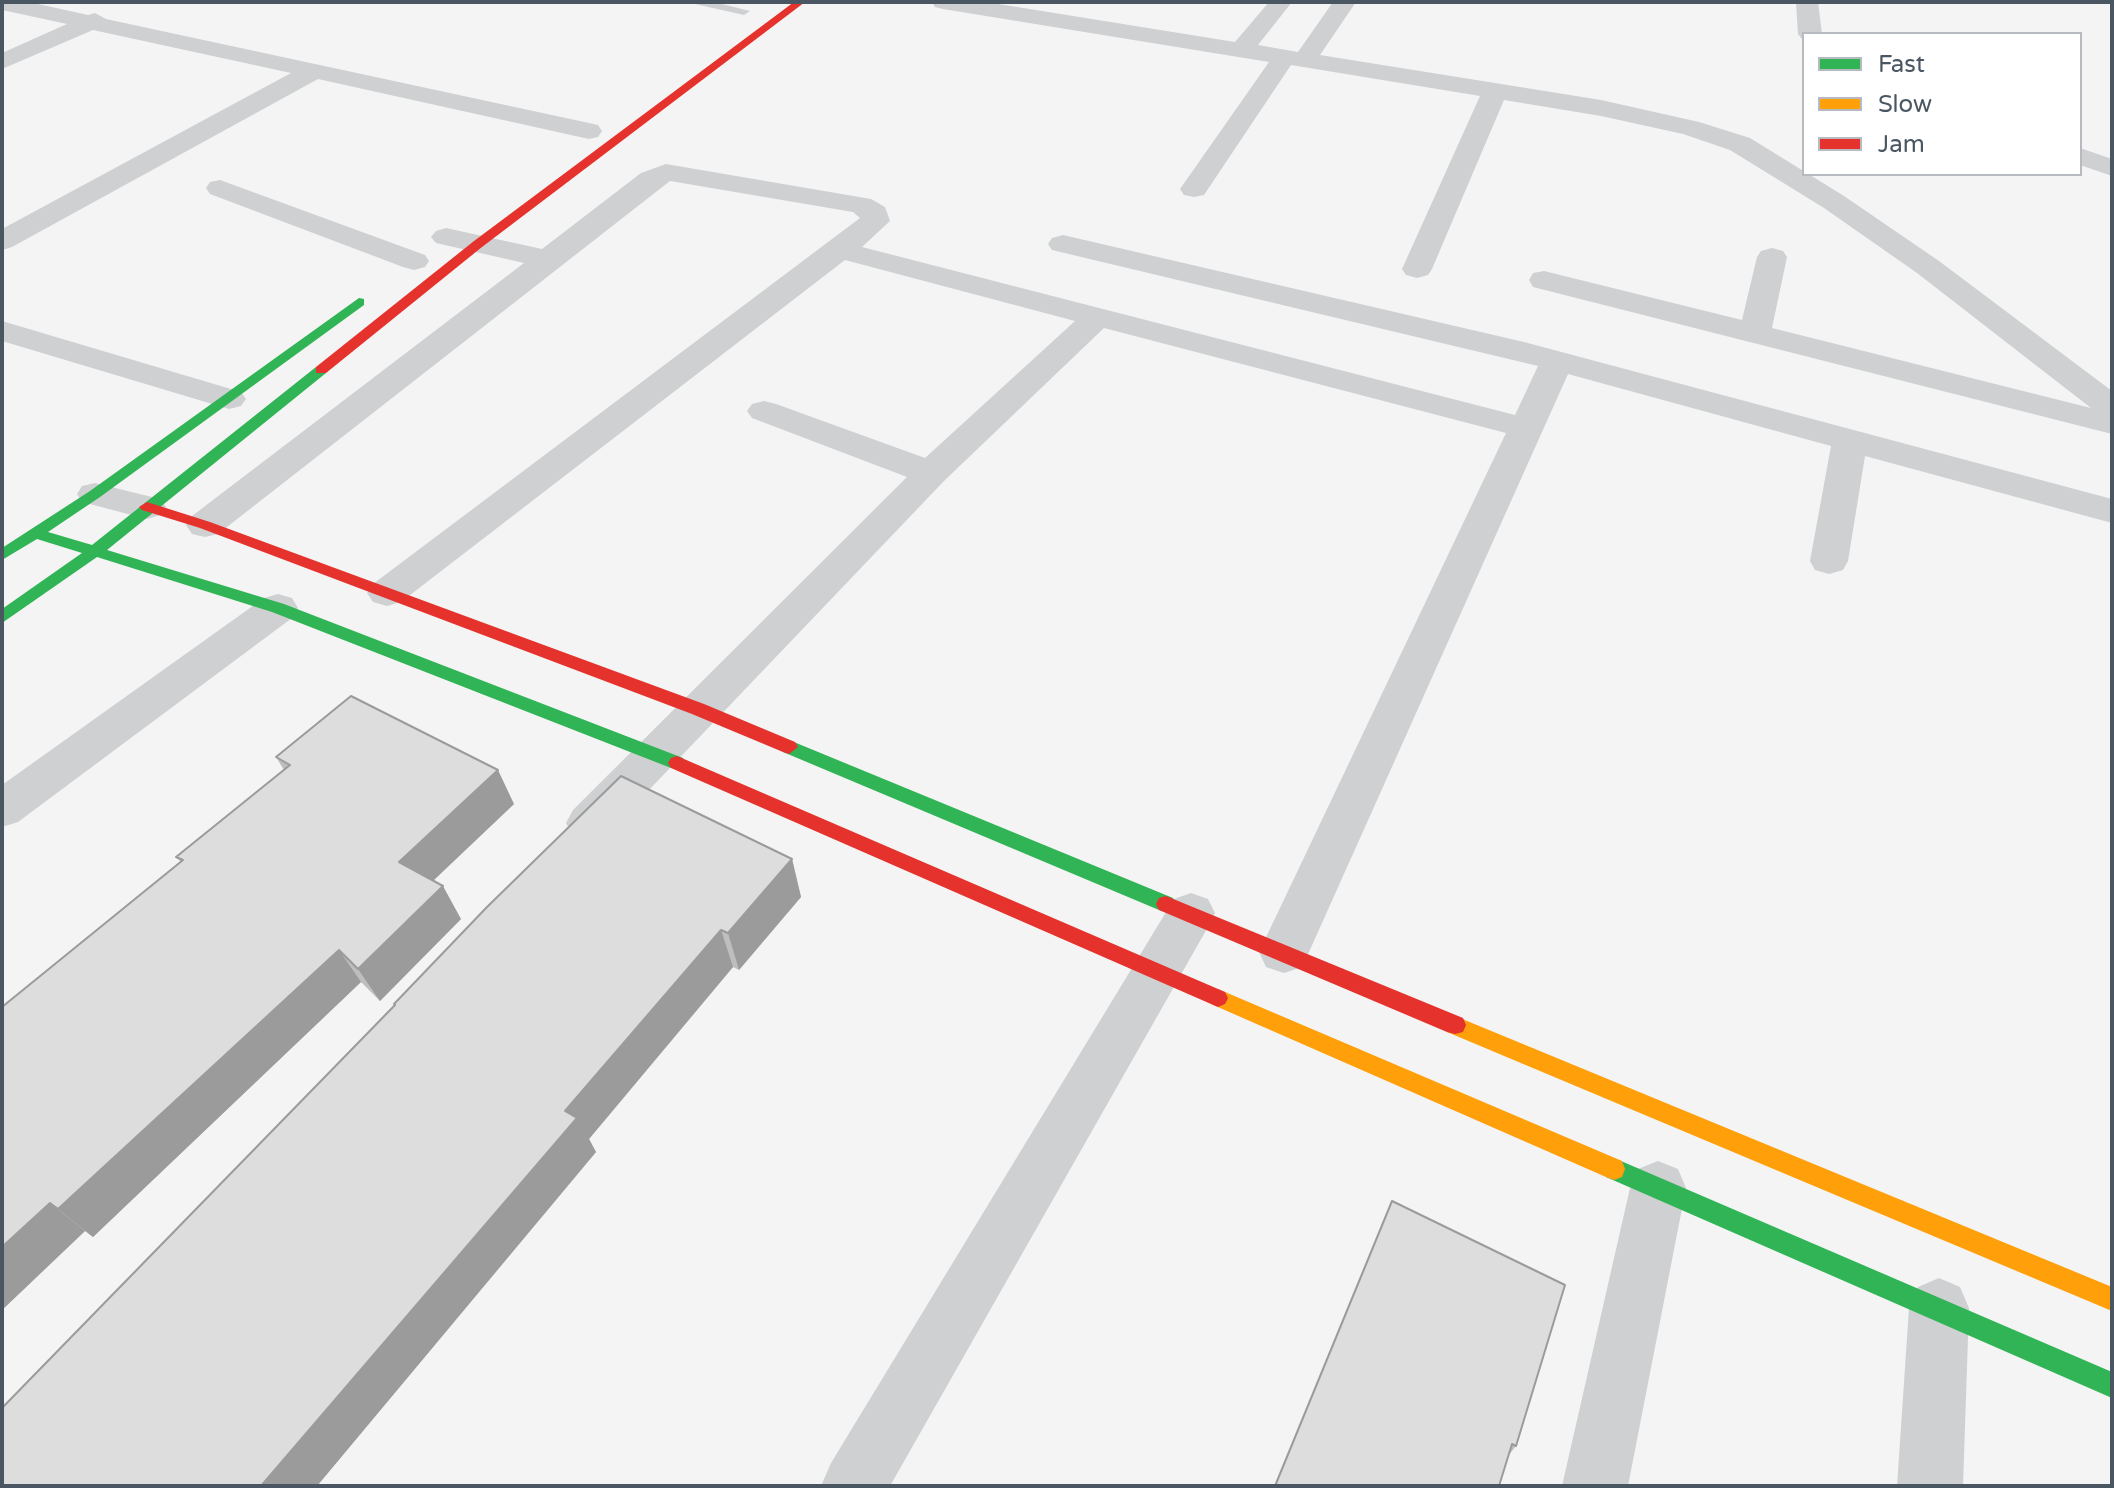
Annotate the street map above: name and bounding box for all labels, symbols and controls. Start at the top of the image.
legend [1802,32,2082,176]
text: Fast [1878,50,1925,79]
text: Slow [1878,90,1932,119]
text: Jam [1878,130,1925,159]

